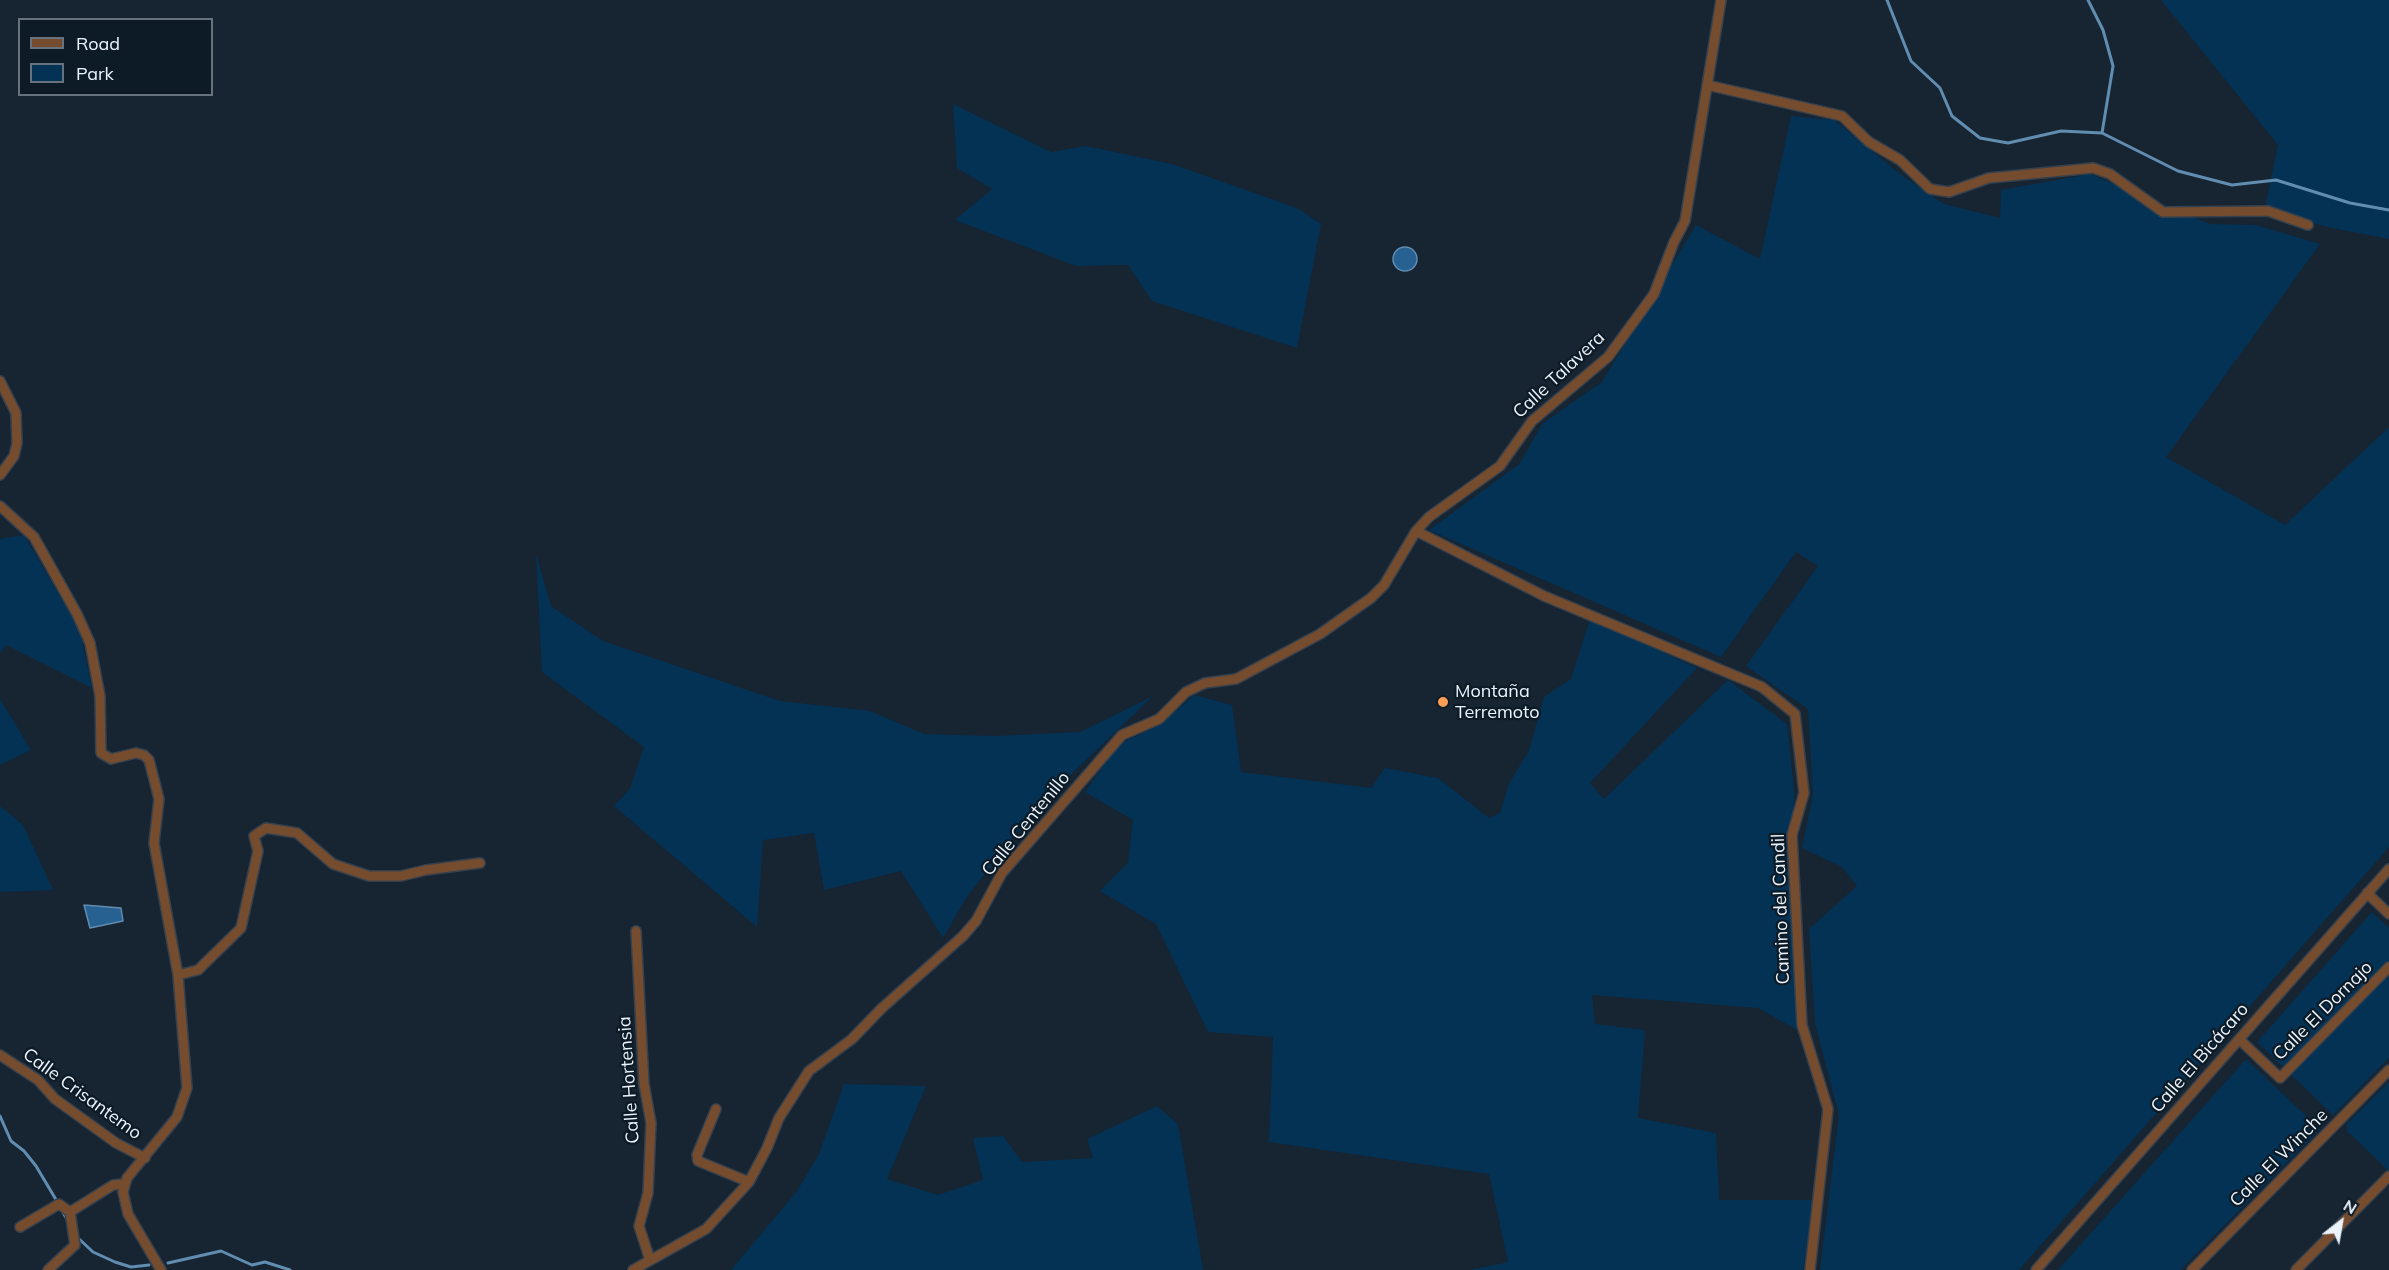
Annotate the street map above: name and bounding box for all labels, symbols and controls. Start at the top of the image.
legend [18,18,213,96]
text: Road [76,32,120,55]
text: Park [76,62,114,85]
street label: Calle Talavera [1509,327,1609,423]
place label: Montaña Terremoto [1455,681,1540,724]
marker: Montaña Terremoto [1436,695,1450,709]
street label: Calle Centenillo [977,768,1075,880]
street label: Camino del Candil [1768,833,1794,985]
street label: Calle El Dornajo [2269,957,2377,1065]
street label: Calle El Bicácaro [2147,999,2253,1117]
street label: Calle Hortensia [614,1016,644,1144]
street label: Calle Crisantemo [18,1044,146,1144]
street label: Calle El Winche [2226,1105,2332,1211]
north arrow [2311,1192,2371,1252]
text: N [2340,1195,2361,1218]

